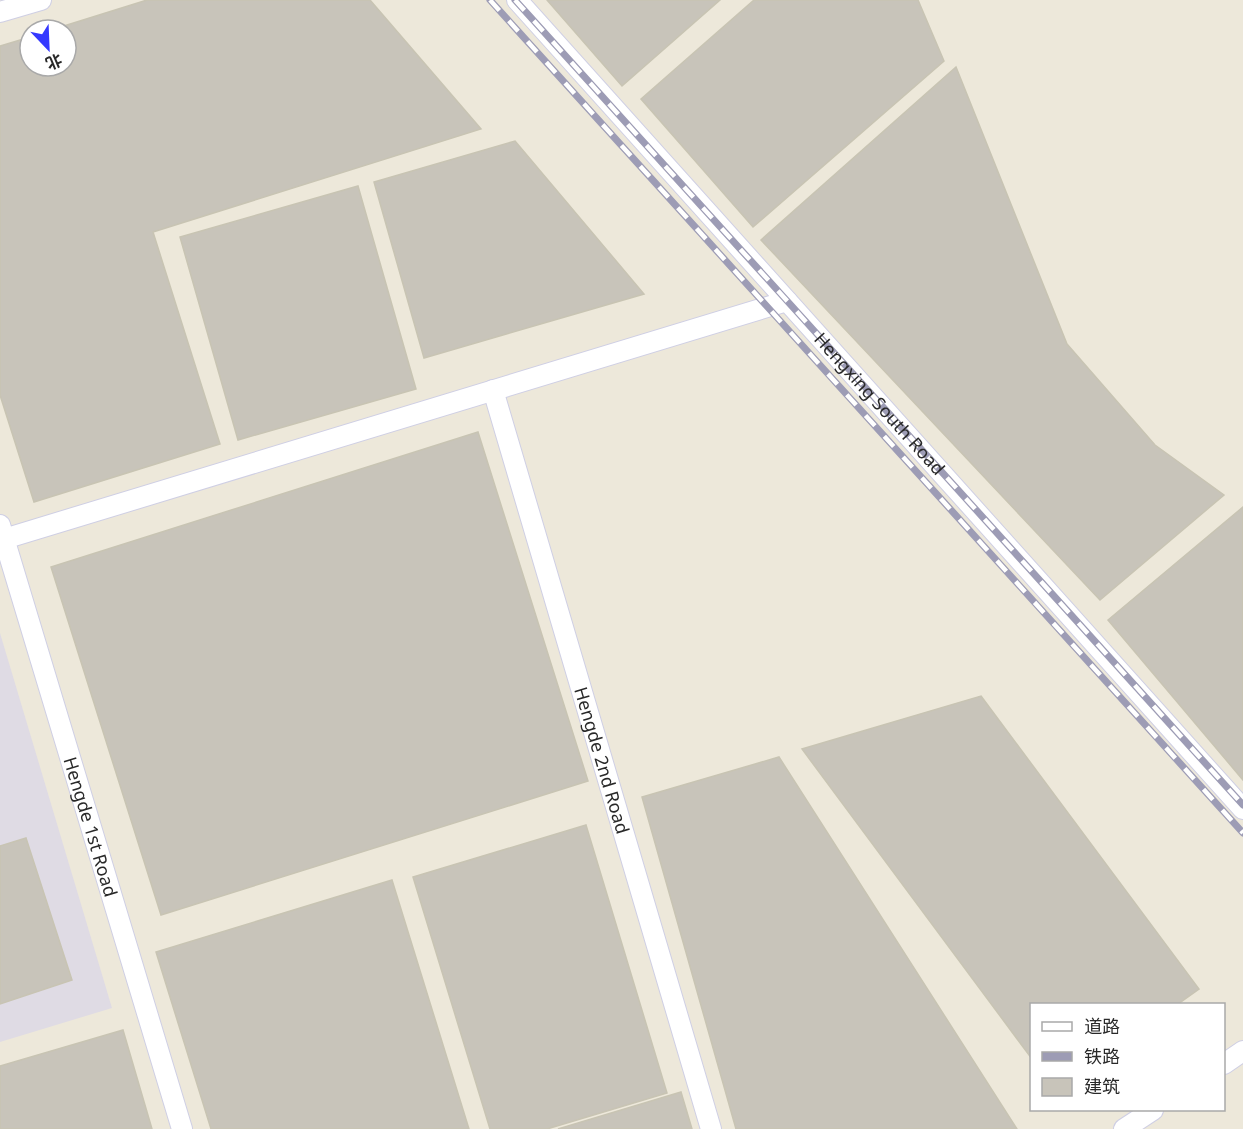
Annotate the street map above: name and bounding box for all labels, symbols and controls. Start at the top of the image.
north arrow [18,18,78,78]
text: 北 [42,49,66,75]
street label: Hengxing South Road [809,327,951,480]
street label: Hengde 2nd Road [569,684,635,837]
street label: Hengde 1st Road [58,754,123,899]
legend [1030,1003,1225,1111]
text: 道路 [1084,1014,1120,1038]
text: 铁路 [1084,1044,1120,1068]
text: 建筑 [1084,1074,1120,1098]

